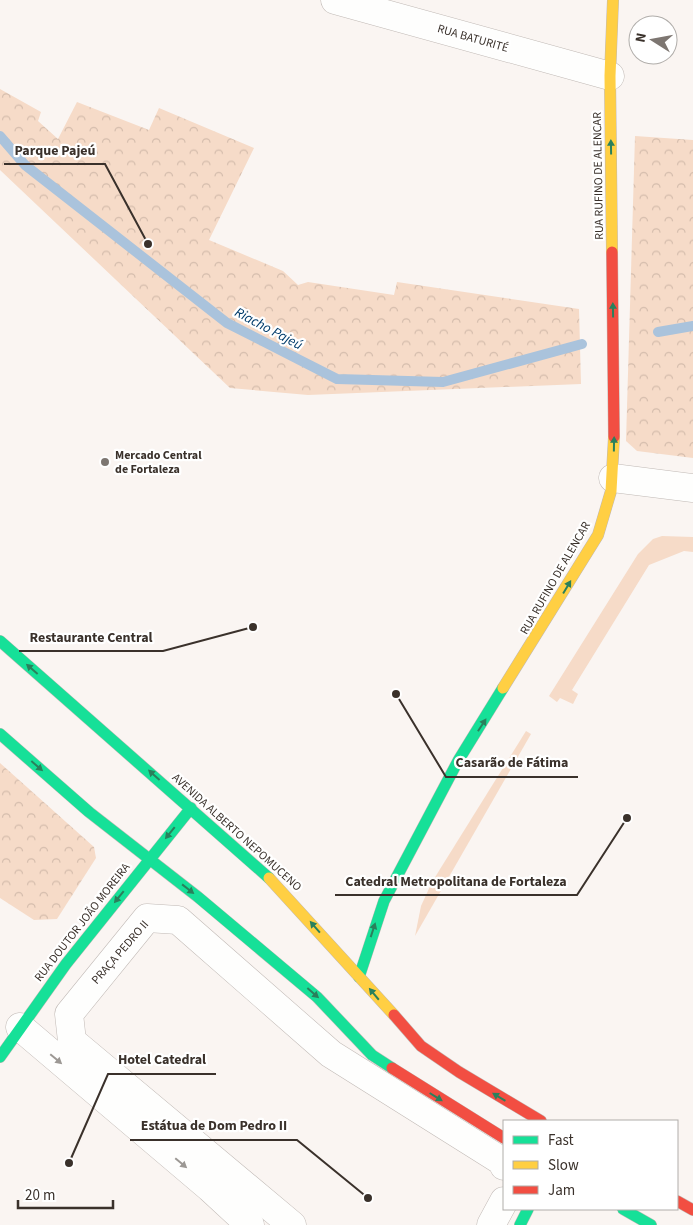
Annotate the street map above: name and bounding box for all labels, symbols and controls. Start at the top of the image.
north arrow [628,15,678,65]
street label: RUA BATURITÉ [435,20,510,57]
text: N [631,31,652,44]
street label: RUA RUFINO DE ALENCAR [589,112,608,240]
callout: Parque Pajeú [4,135,105,164]
one-way arrow [607,139,615,155]
text: Parque Pajeú [14,141,96,161]
one-way arrow [609,302,617,318]
water label: Riacho Pajeú [231,303,306,355]
one-way arrow [610,436,618,452]
place label: Mercado Central de Fortaleza [115,447,202,478]
marker: Mercado Central de Fortaleza [99,456,111,468]
street label: RUA RUFINO DE ALENCAR [516,519,595,638]
one-way arrow [562,580,571,593]
callout: Restaurante Central [19,622,163,651]
text: Restaurante Central [29,628,153,648]
one-way arrow [25,663,38,674]
one-way arrow [477,718,486,732]
callout: Casarão de Fátima [446,748,578,777]
text: Casarão de Fátima [456,753,568,773]
one-way arrow [30,760,42,772]
street label: AVENIDA ALBERTO NEPOMUCENO [168,769,305,895]
one-way arrow [148,770,161,781]
one-way arrow [165,827,176,840]
street label: RUA DOUTOR JOÃO MOREIRA [31,859,134,985]
callout: Catedral Metropolitana de Fortaleza [335,866,577,895]
text: Catedral Metropolitana de Fortaleza [345,872,567,892]
one-way arrow [181,884,194,895]
one-way arrow [114,890,125,903]
street label: PRAÇA PEDRO II [88,917,153,988]
one-way arrow [310,921,321,934]
one-way arrow [370,923,377,938]
one-way arrow [306,988,319,999]
one-way arrow [368,989,380,1001]
callout: Hotel Catedral [108,1045,216,1074]
text: Hotel Catedral [118,1050,206,1070]
one-way arrow [50,1053,63,1064]
one-way arrow [430,1092,443,1102]
one-way arrow [492,1092,505,1101]
callout: Estátua de Dom Pedro II [130,1111,297,1140]
text: Estátua de Dom Pedro II [141,1116,287,1136]
legend [503,1120,678,1210]
text: Fast [548,1130,574,1151]
text: Slow [548,1155,579,1176]
one-way arrow [174,1158,187,1169]
scale bar [18,1178,112,1210]
text: Jam [548,1180,575,1201]
text: 20 m [25,1185,55,1206]

